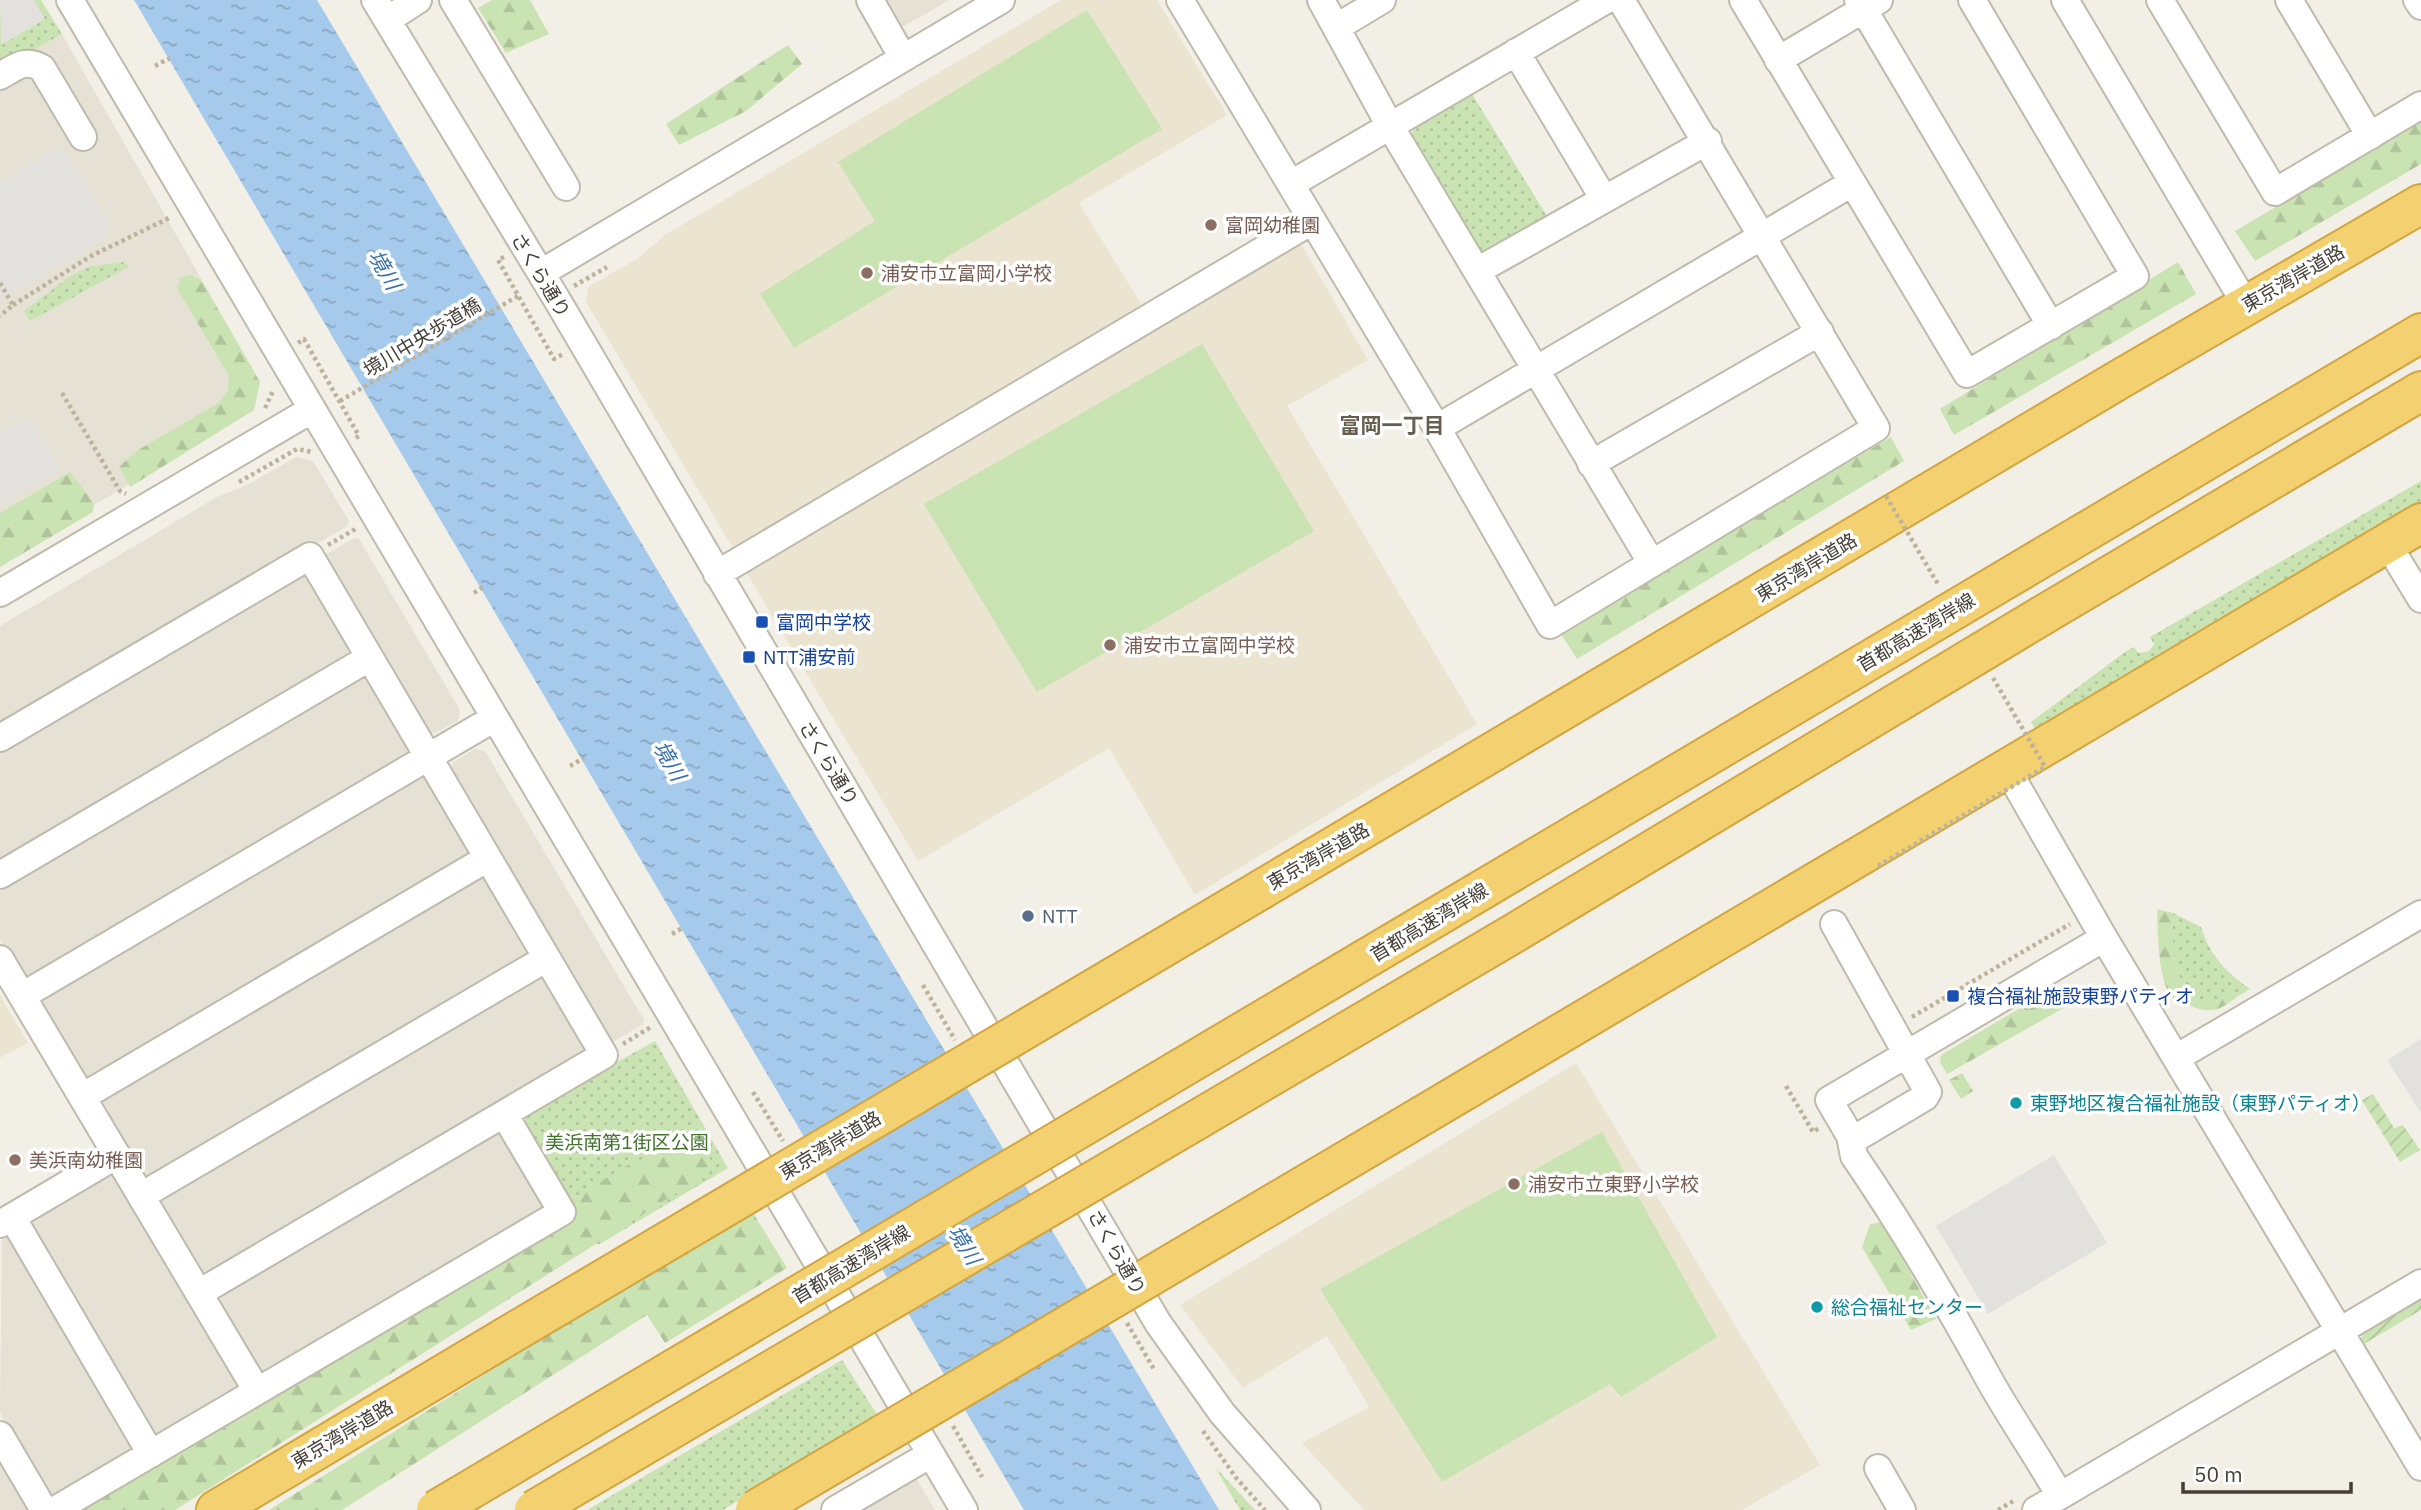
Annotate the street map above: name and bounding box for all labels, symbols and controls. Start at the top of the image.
place label: 富岡幼稚園 [1225,213,1320,237]
marker: 富岡幼稚園 [1203,217,1219,233]
street label: さくら通り [506,228,576,322]
street label: 東京湾岸道路 [2238,239,2348,317]
water label: 境川 [362,244,408,296]
place label: 浦安市立富岡小学校 [881,261,1052,285]
marker: 浦安市立富岡小学校 [859,265,875,281]
street label: 境川中央歩道橋 [359,292,485,382]
district label: 富岡一丁目 [1340,411,1445,439]
street label: 東京湾岸道路 [1751,527,1861,607]
street label: 首都高速湾岸線 [1853,587,1979,677]
place label: 富岡中学校 [776,610,871,634]
marker: 富岡中学校 [754,614,770,630]
place label: 浦安市立富岡中学校 [1124,633,1295,657]
marker: 浦安市立富岡中学校 [1102,637,1118,653]
place label: NTT浦安前 [763,645,856,669]
marker: NTT浦安前 [741,649,757,665]
street label: さくら通り [794,716,864,810]
water label: 境川 [647,735,693,787]
street label: 東京湾岸道路 [1263,817,1373,895]
street label: 首都高速湾岸線 [1366,877,1492,967]
place label: NTT [1042,904,1078,928]
marker: NTT [1020,908,1036,924]
place label: 複合福祉施設東野パティオ [1967,984,2194,1008]
marker: 複合福祉施設東野パティオ [1945,988,1961,1004]
place label: 東野地区複合福祉施設（東野パティオ） [2030,1091,2371,1115]
marker: 東野地区複合福祉施設（東野パティオ） [2008,1095,2024,1111]
street label: 東京湾岸道路 [775,1105,885,1185]
park label: 美浜南第1街区公園 [545,1130,709,1154]
place label: 美浜南幼稚園 [29,1148,143,1172]
marker: 美浜南幼稚園 [7,1152,23,1168]
place label: 浦安市立東野小学校 [1528,1172,1699,1196]
marker: 浦安市立東野小学校 [1506,1176,1522,1192]
street label: さくら通り [1083,1205,1151,1299]
street label: 首都高速湾岸線 [788,1219,914,1309]
water label: 境川 [942,1219,989,1271]
place label: 総合福祉センター [1831,1295,1983,1319]
marker: 総合福祉センター [1809,1299,1825,1315]
street label: 東京湾岸道路 [287,1394,397,1474]
scale bar [2183,1450,2351,1494]
text: 50 m [2194,1460,2243,1488]

